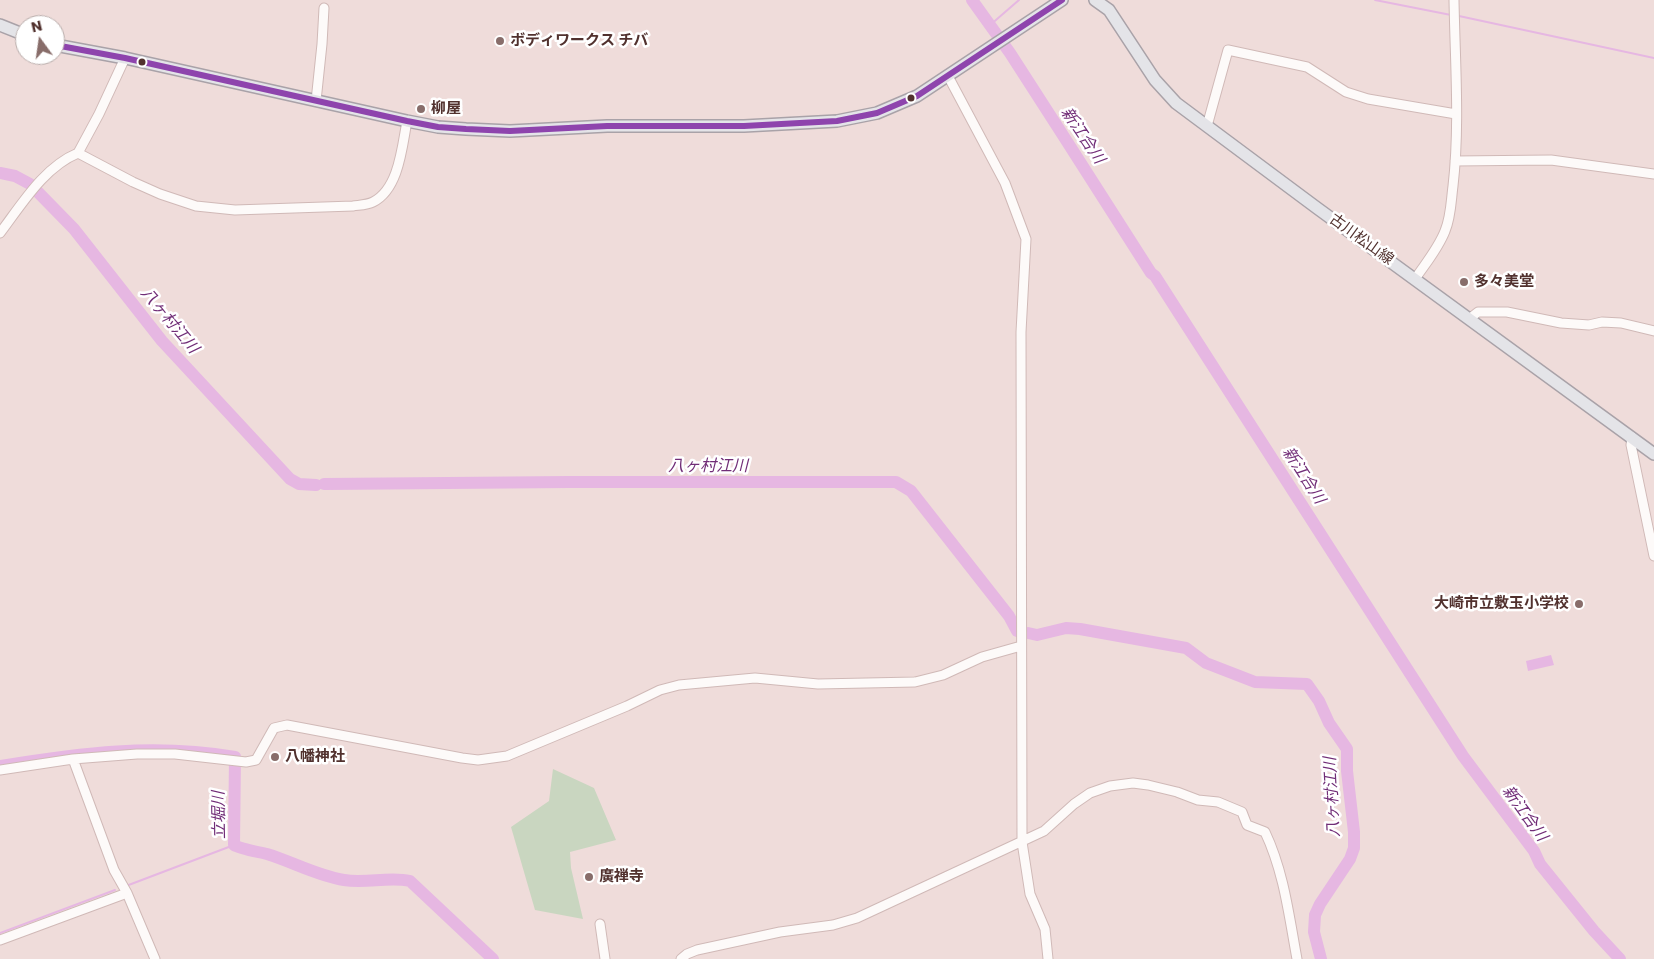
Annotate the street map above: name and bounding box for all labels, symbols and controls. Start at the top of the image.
north arrow [15,15,65,65]
text: N [29,15,44,37]
place label: ボディワークス チバ [510,32,648,50]
marker: ボディワークス チバ [494,35,506,47]
unlabelled marker [137,57,147,67]
unlabelled marker [906,93,916,103]
place label: 柳屋 [431,100,461,118]
marker: 柳屋 [415,103,427,115]
water label: 新江合川 [1056,104,1108,168]
street label: 古川松山線 [1325,211,1397,269]
place label: 多々美堂 [1474,273,1534,291]
marker: 多々美堂 [1458,276,1470,288]
water label: 八ヶ村江川 [136,284,202,358]
water label: 新江合川 [1278,444,1328,508]
water label: 八ヶ村江川 [668,457,748,477]
place label: 大崎市立敷玉小学校 [1434,595,1569,613]
marker: 大崎市立敷玉小学校 [1573,598,1585,610]
place label: 八幡神社 [285,748,345,766]
marker: 八幡神社 [269,751,281,763]
water label: 八ヶ村江川 [1321,757,1345,837]
water label: 新江合川 [1497,782,1551,846]
water label: 立堀川 [210,791,230,839]
place label: 廣禅寺 [599,868,644,886]
marker: 廣禅寺 [583,871,595,883]

